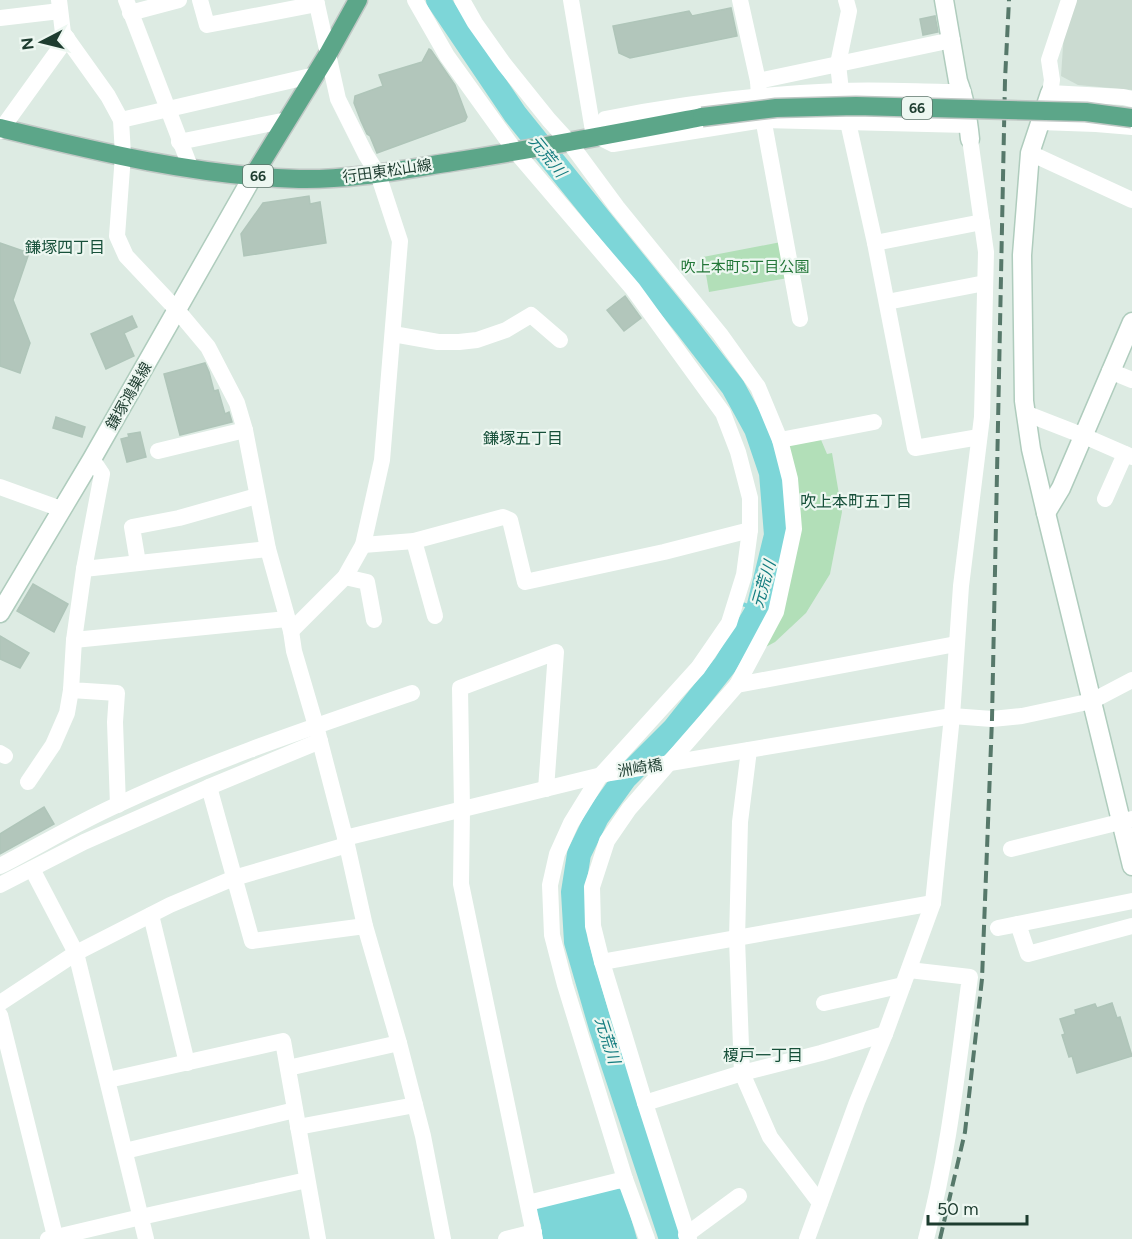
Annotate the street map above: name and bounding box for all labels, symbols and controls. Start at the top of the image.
north arrow [12,12,72,72]
text: N [17,36,38,51]
road number: 66 [902,97,932,119]
water label: 元荒川 [525,132,571,182]
street label: 行田東松山線 [341,156,433,186]
road number: 66 [243,165,273,187]
district label: 鎌塚四丁目 [25,238,105,257]
park label: 吹上本町5丁目公園 [681,258,809,276]
street label: 鎌塚鴻巣線 [102,359,156,433]
district label: 鎌塚五丁目 [483,429,563,448]
district label: 吹上本町五丁目 [800,492,912,511]
water label: 元荒川 [748,557,780,610]
street label: 洲崎橋 [616,756,664,780]
water label: 元荒川 [591,1014,625,1068]
district label: 榎戸一丁目 [723,1046,803,1065]
scale bar [928,1188,1027,1226]
text: 50 m [937,1198,979,1220]

